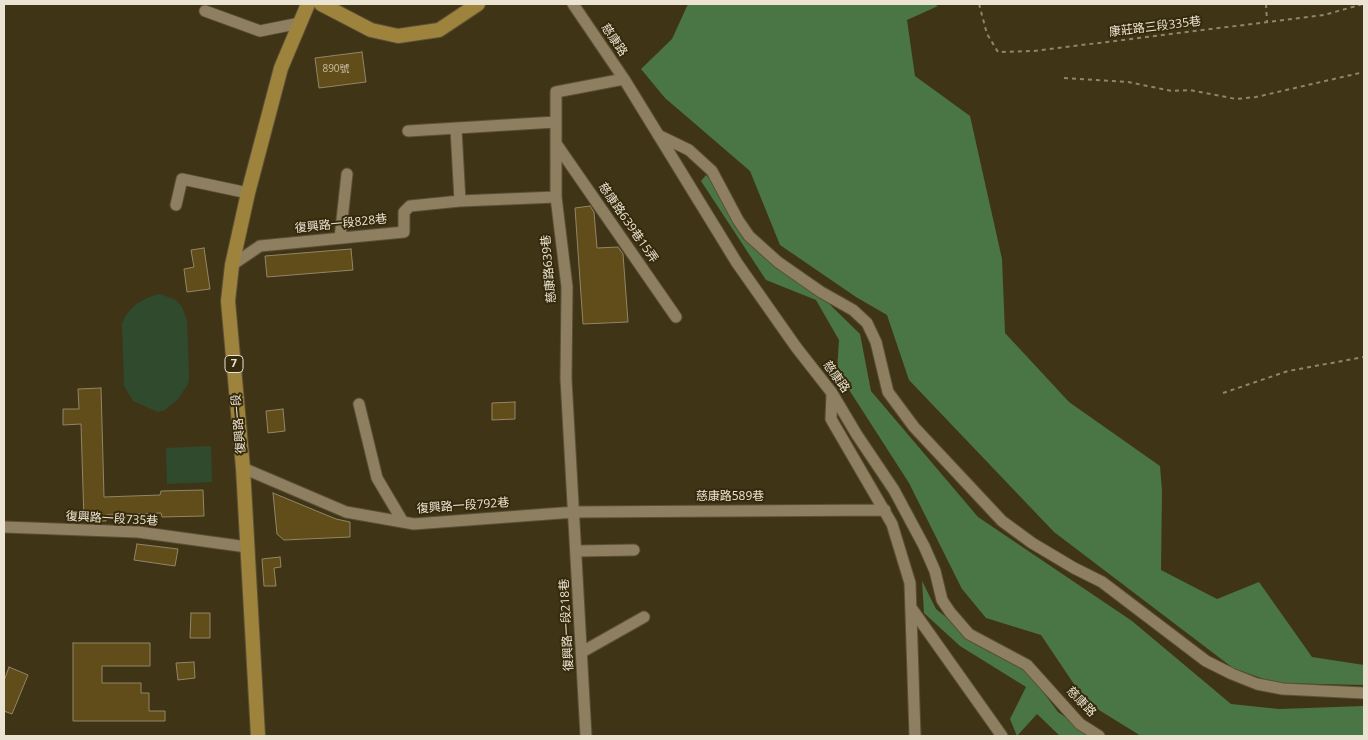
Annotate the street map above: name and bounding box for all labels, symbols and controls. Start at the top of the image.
street label: 康莊路三段335巷 [1108,14,1202,40]
street label: 慈康路 [598,21,630,59]
house number: 890號 [322,63,350,75]
street label: 慈康路639巷15弄 [595,180,661,266]
street label: 復興路一段828巷 [294,212,388,236]
street label: 慈康路639巷 [539,234,559,304]
road number: 7 [225,356,243,372]
street label: 慈康路 [820,358,852,396]
street label: 復興路一段 [229,393,249,455]
street label: 慈康路589巷 [696,490,764,504]
street label: 復興路一段792巷 [416,496,510,516]
street label: 復興路一段735巷 [65,509,159,529]
street label: 復興路一段218巷 [557,578,577,672]
street label: 慈康路 [1063,684,1099,720]

